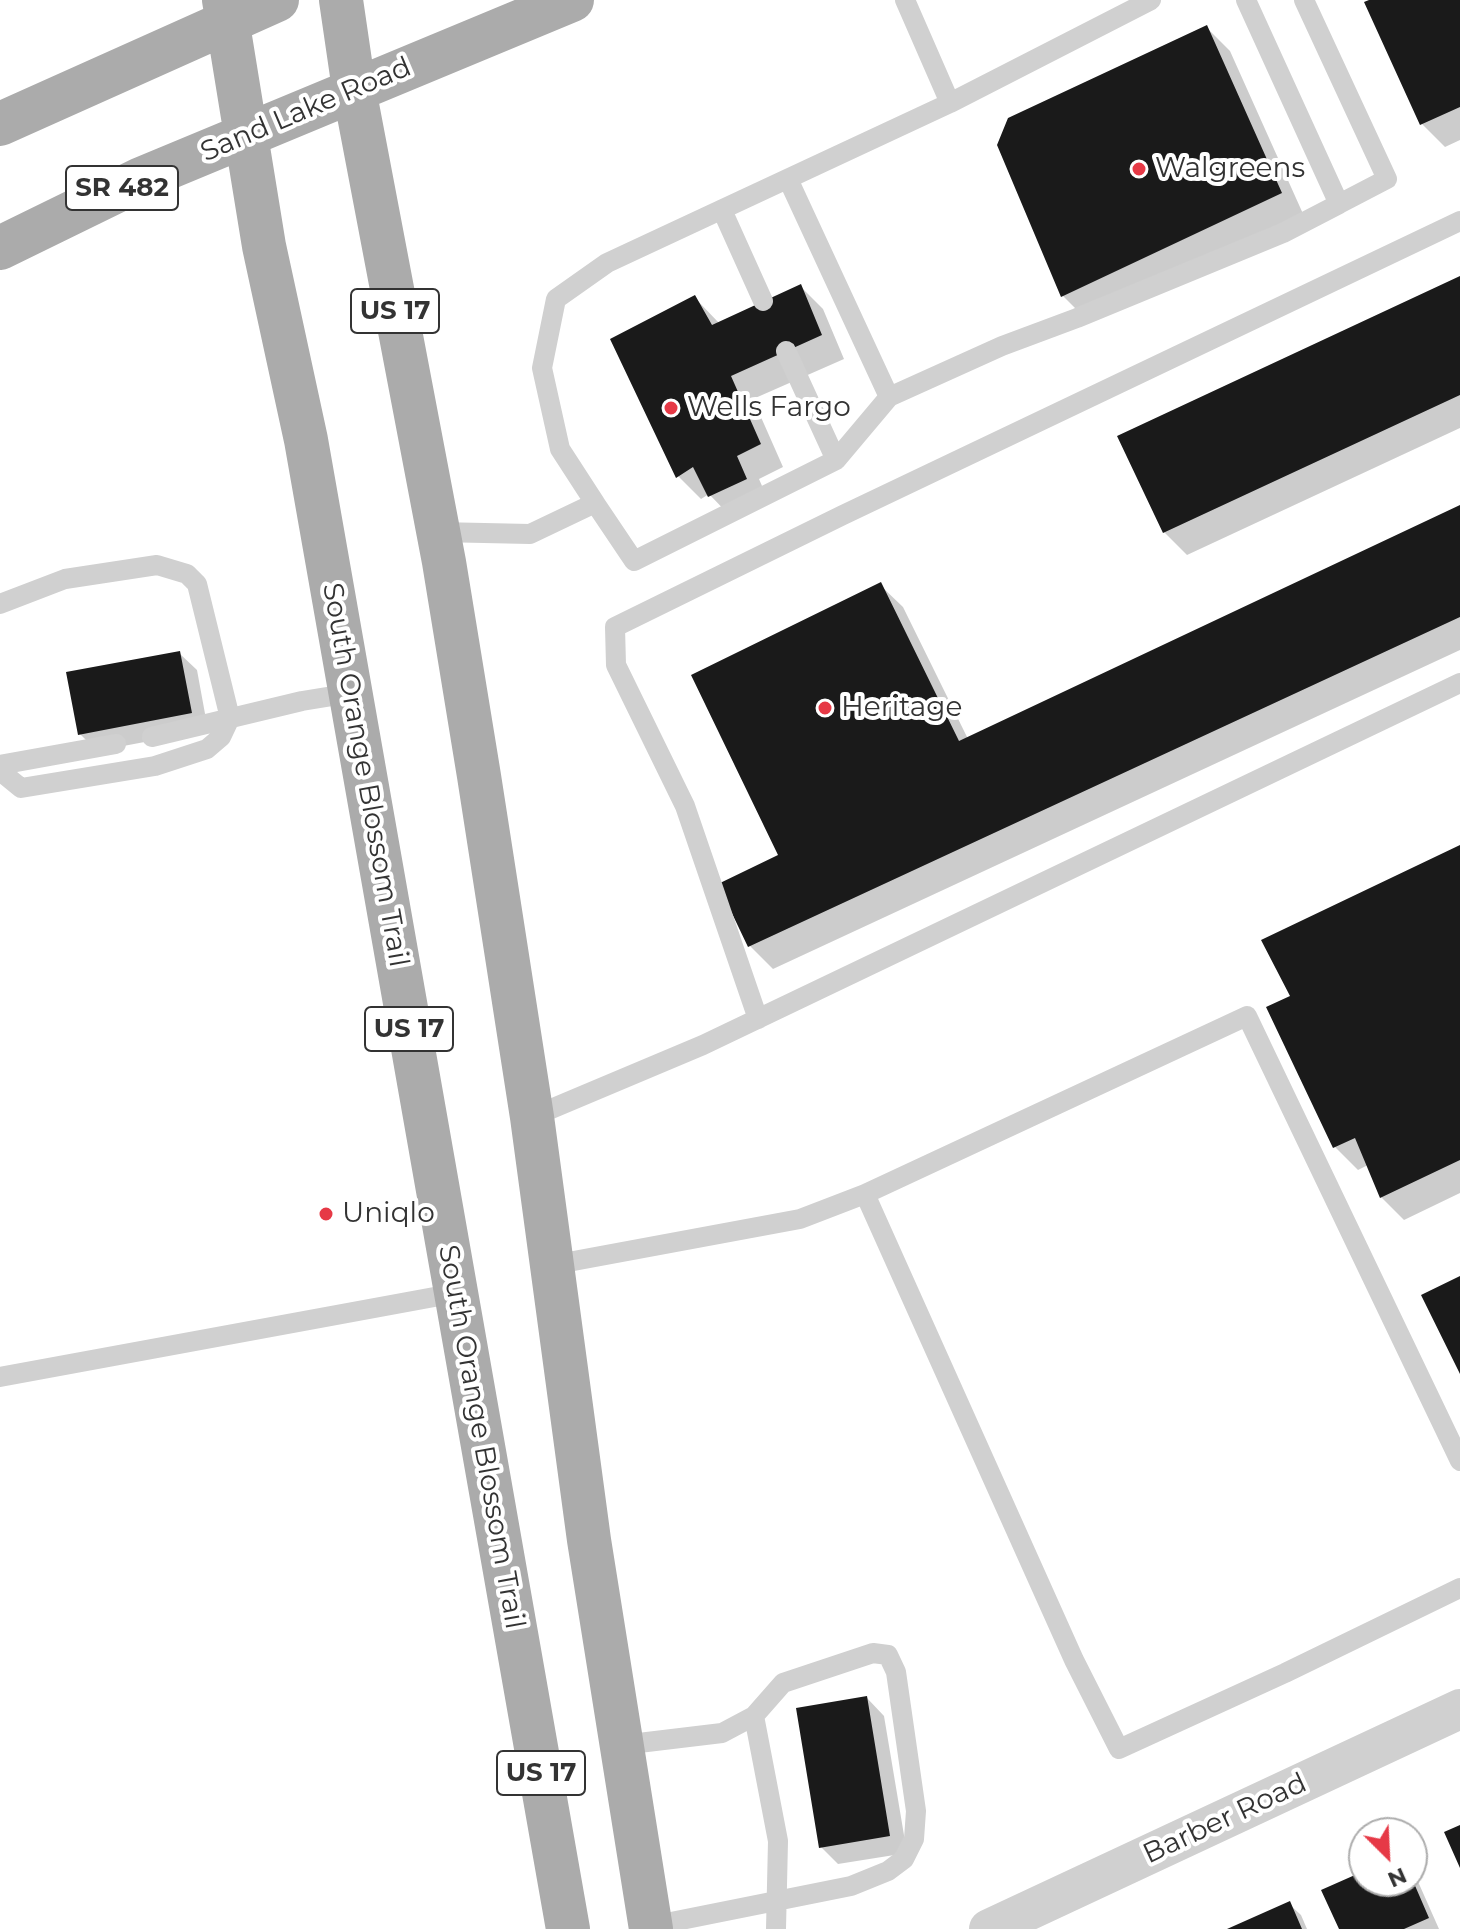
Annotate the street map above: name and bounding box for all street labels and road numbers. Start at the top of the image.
street label: Sand Lake Road [196,50,416,170]
road number: SR 482 [66,166,178,210]
road number: US 17 [351,289,439,333]
street label: South Orange Blossom Trail [315,580,415,970]
road number: US 17 [365,1007,453,1051]
street label: South Orange Blossom Trail [431,1242,531,1632]
road number: US 17 [497,1751,585,1795]
street label: Barber Road [1138,1767,1312,1871]

